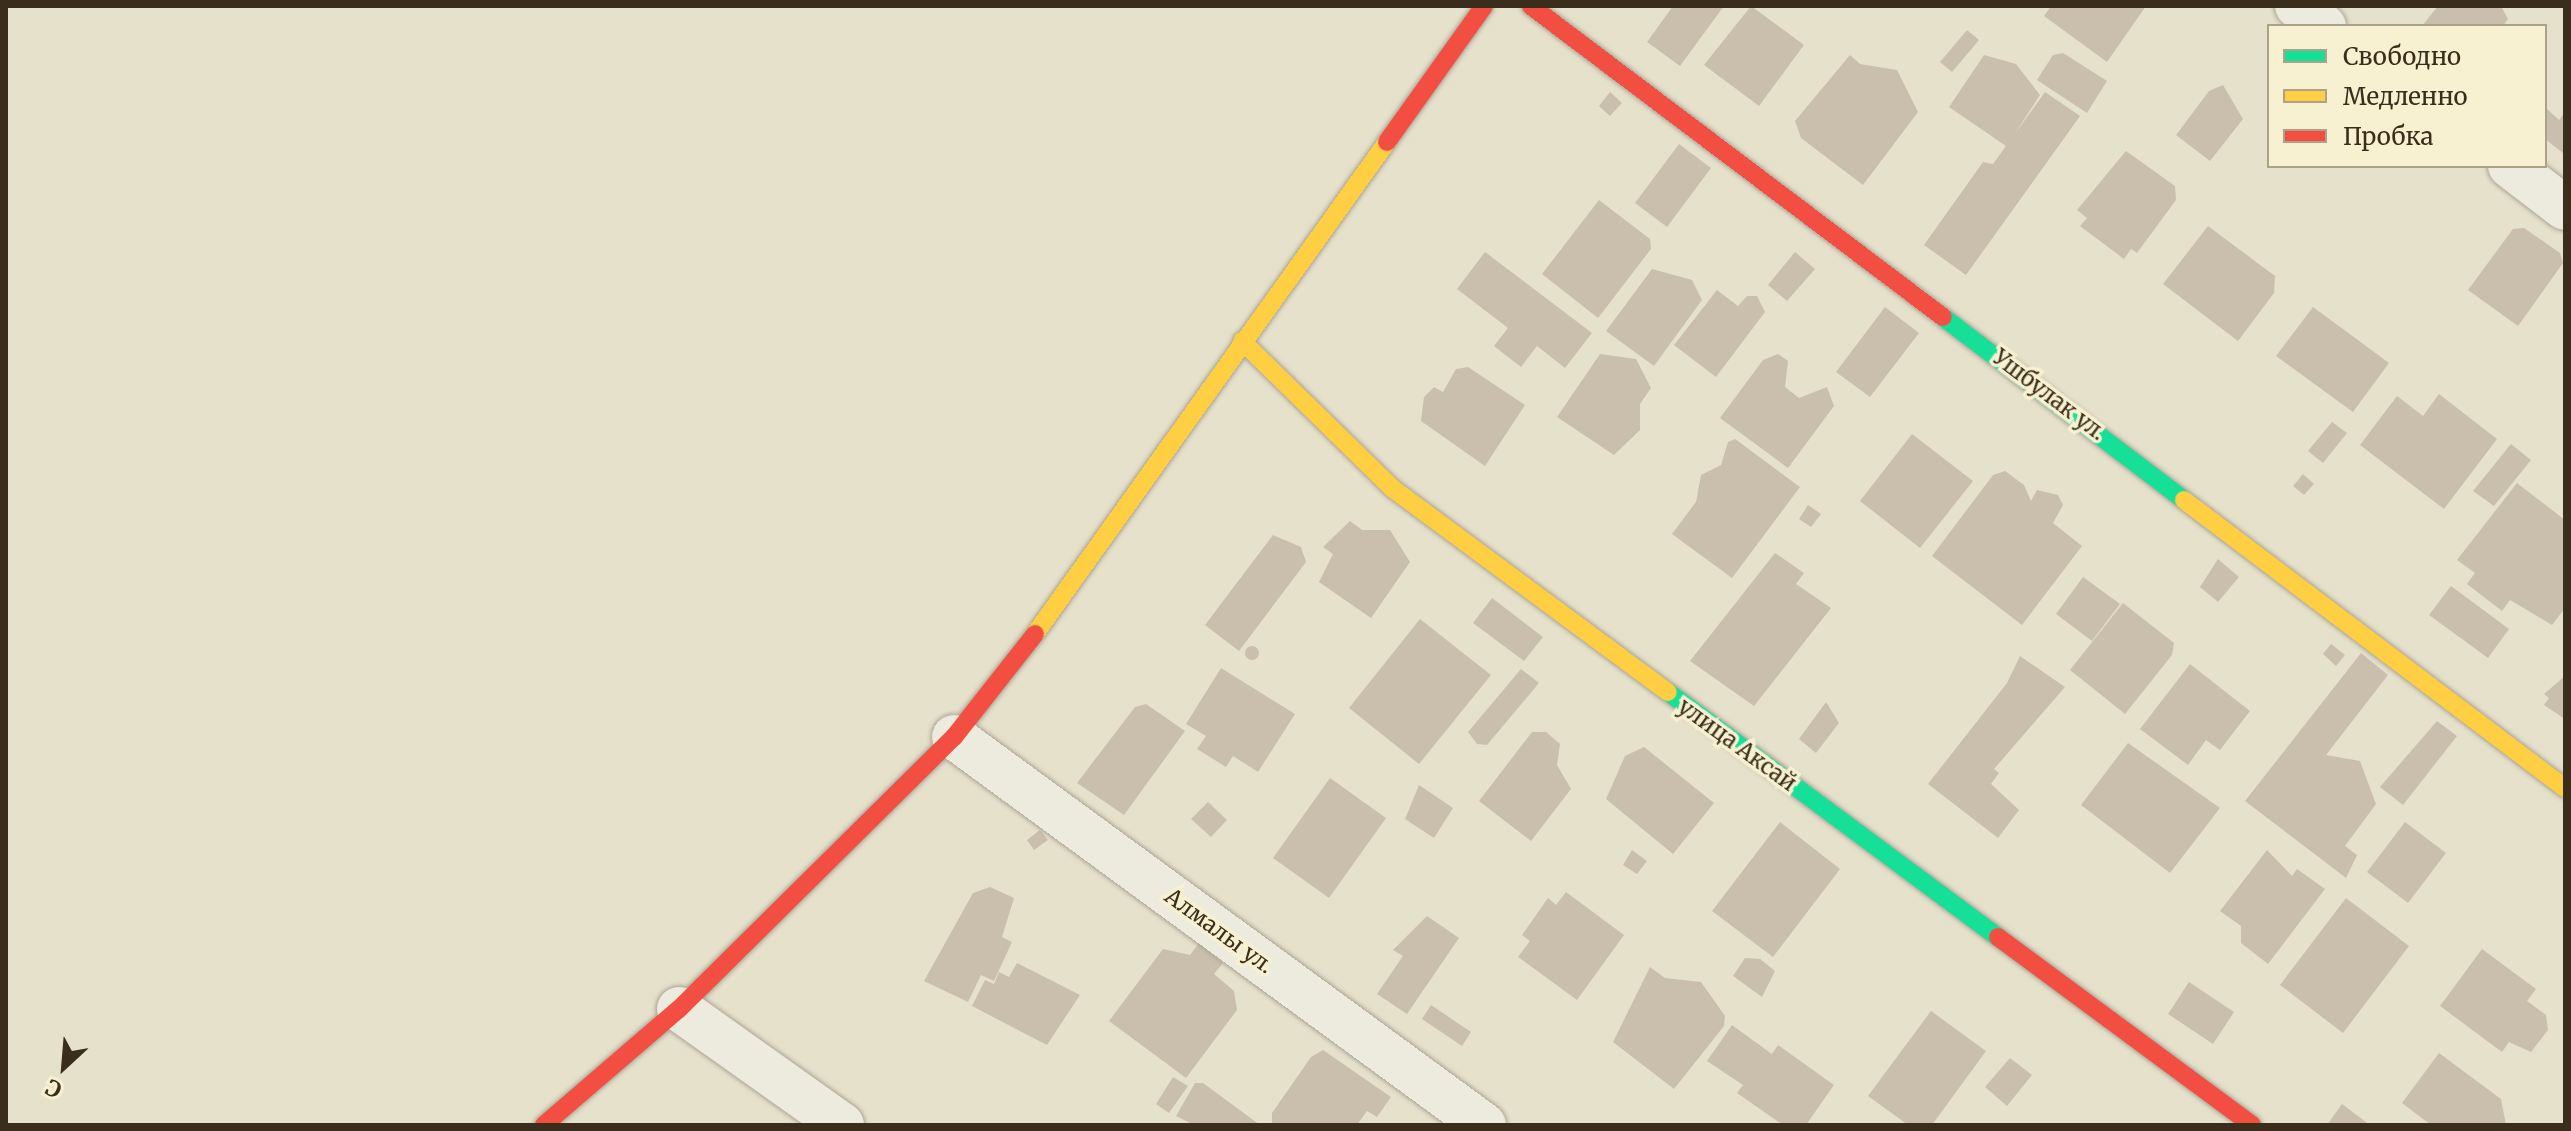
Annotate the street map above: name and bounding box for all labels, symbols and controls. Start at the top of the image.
legend [2267,24,2547,168]
text: Свободно [2343,41,2461,72]
text: Медленно [2343,81,2467,112]
text: Пробка [2343,121,2433,152]
street label: Ушбулак ул. [1988,344,2110,446]
street label: улица Аксай [1673,693,1801,797]
street label: Алмалы ул. [1160,883,1278,979]
north arrow [24,1027,104,1107]
text: С [41,1073,66,1104]

